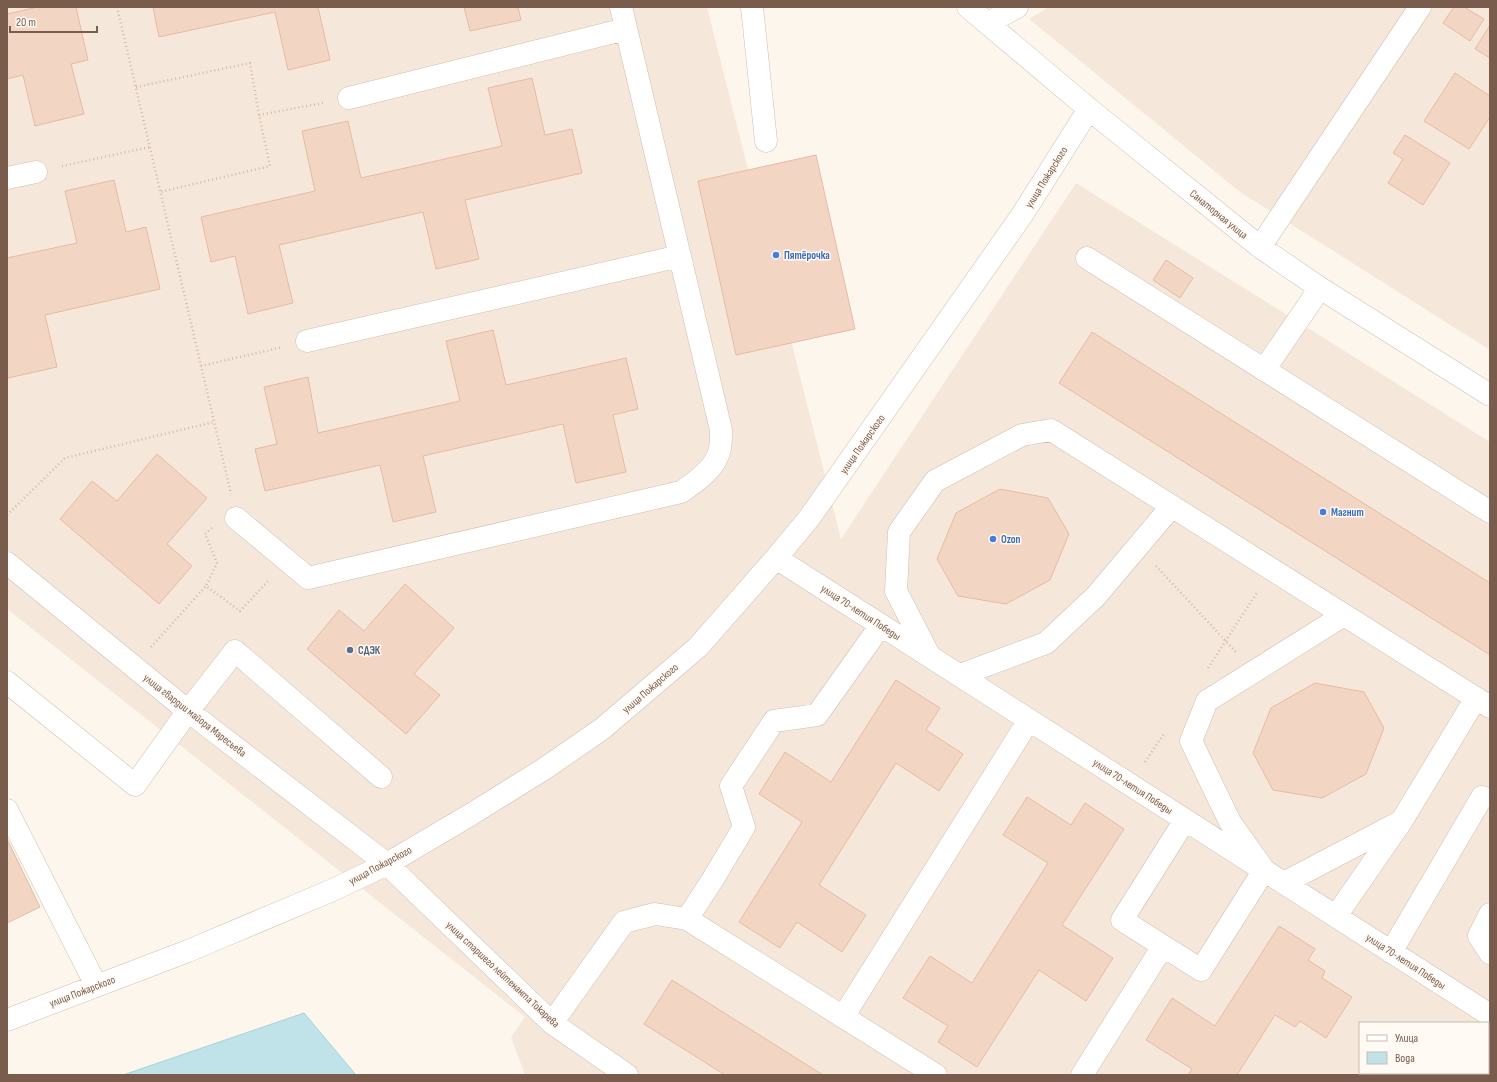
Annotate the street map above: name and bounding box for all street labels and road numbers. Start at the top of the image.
street label: улица Пожарского [1022,144,1071,210]
street label: Санаторная улица [1187,187,1250,242]
street label: улица Пожарского [837,412,888,477]
street label: улица 70-летия Победы [818,582,903,643]
street label: улица Пожарского [620,660,681,716]
street label: улица гвардии майора Маресьева [141,671,249,760]
street label: улица 70-летия Победы [1090,756,1175,817]
street label: улица Пожарского [346,843,414,888]
street label: улица старшего лейтенанта Токарева [443,918,562,1030]
street label: улица 70-летия Победы [1363,931,1448,992]
street label: улица Пожарского [47,973,117,1010]

